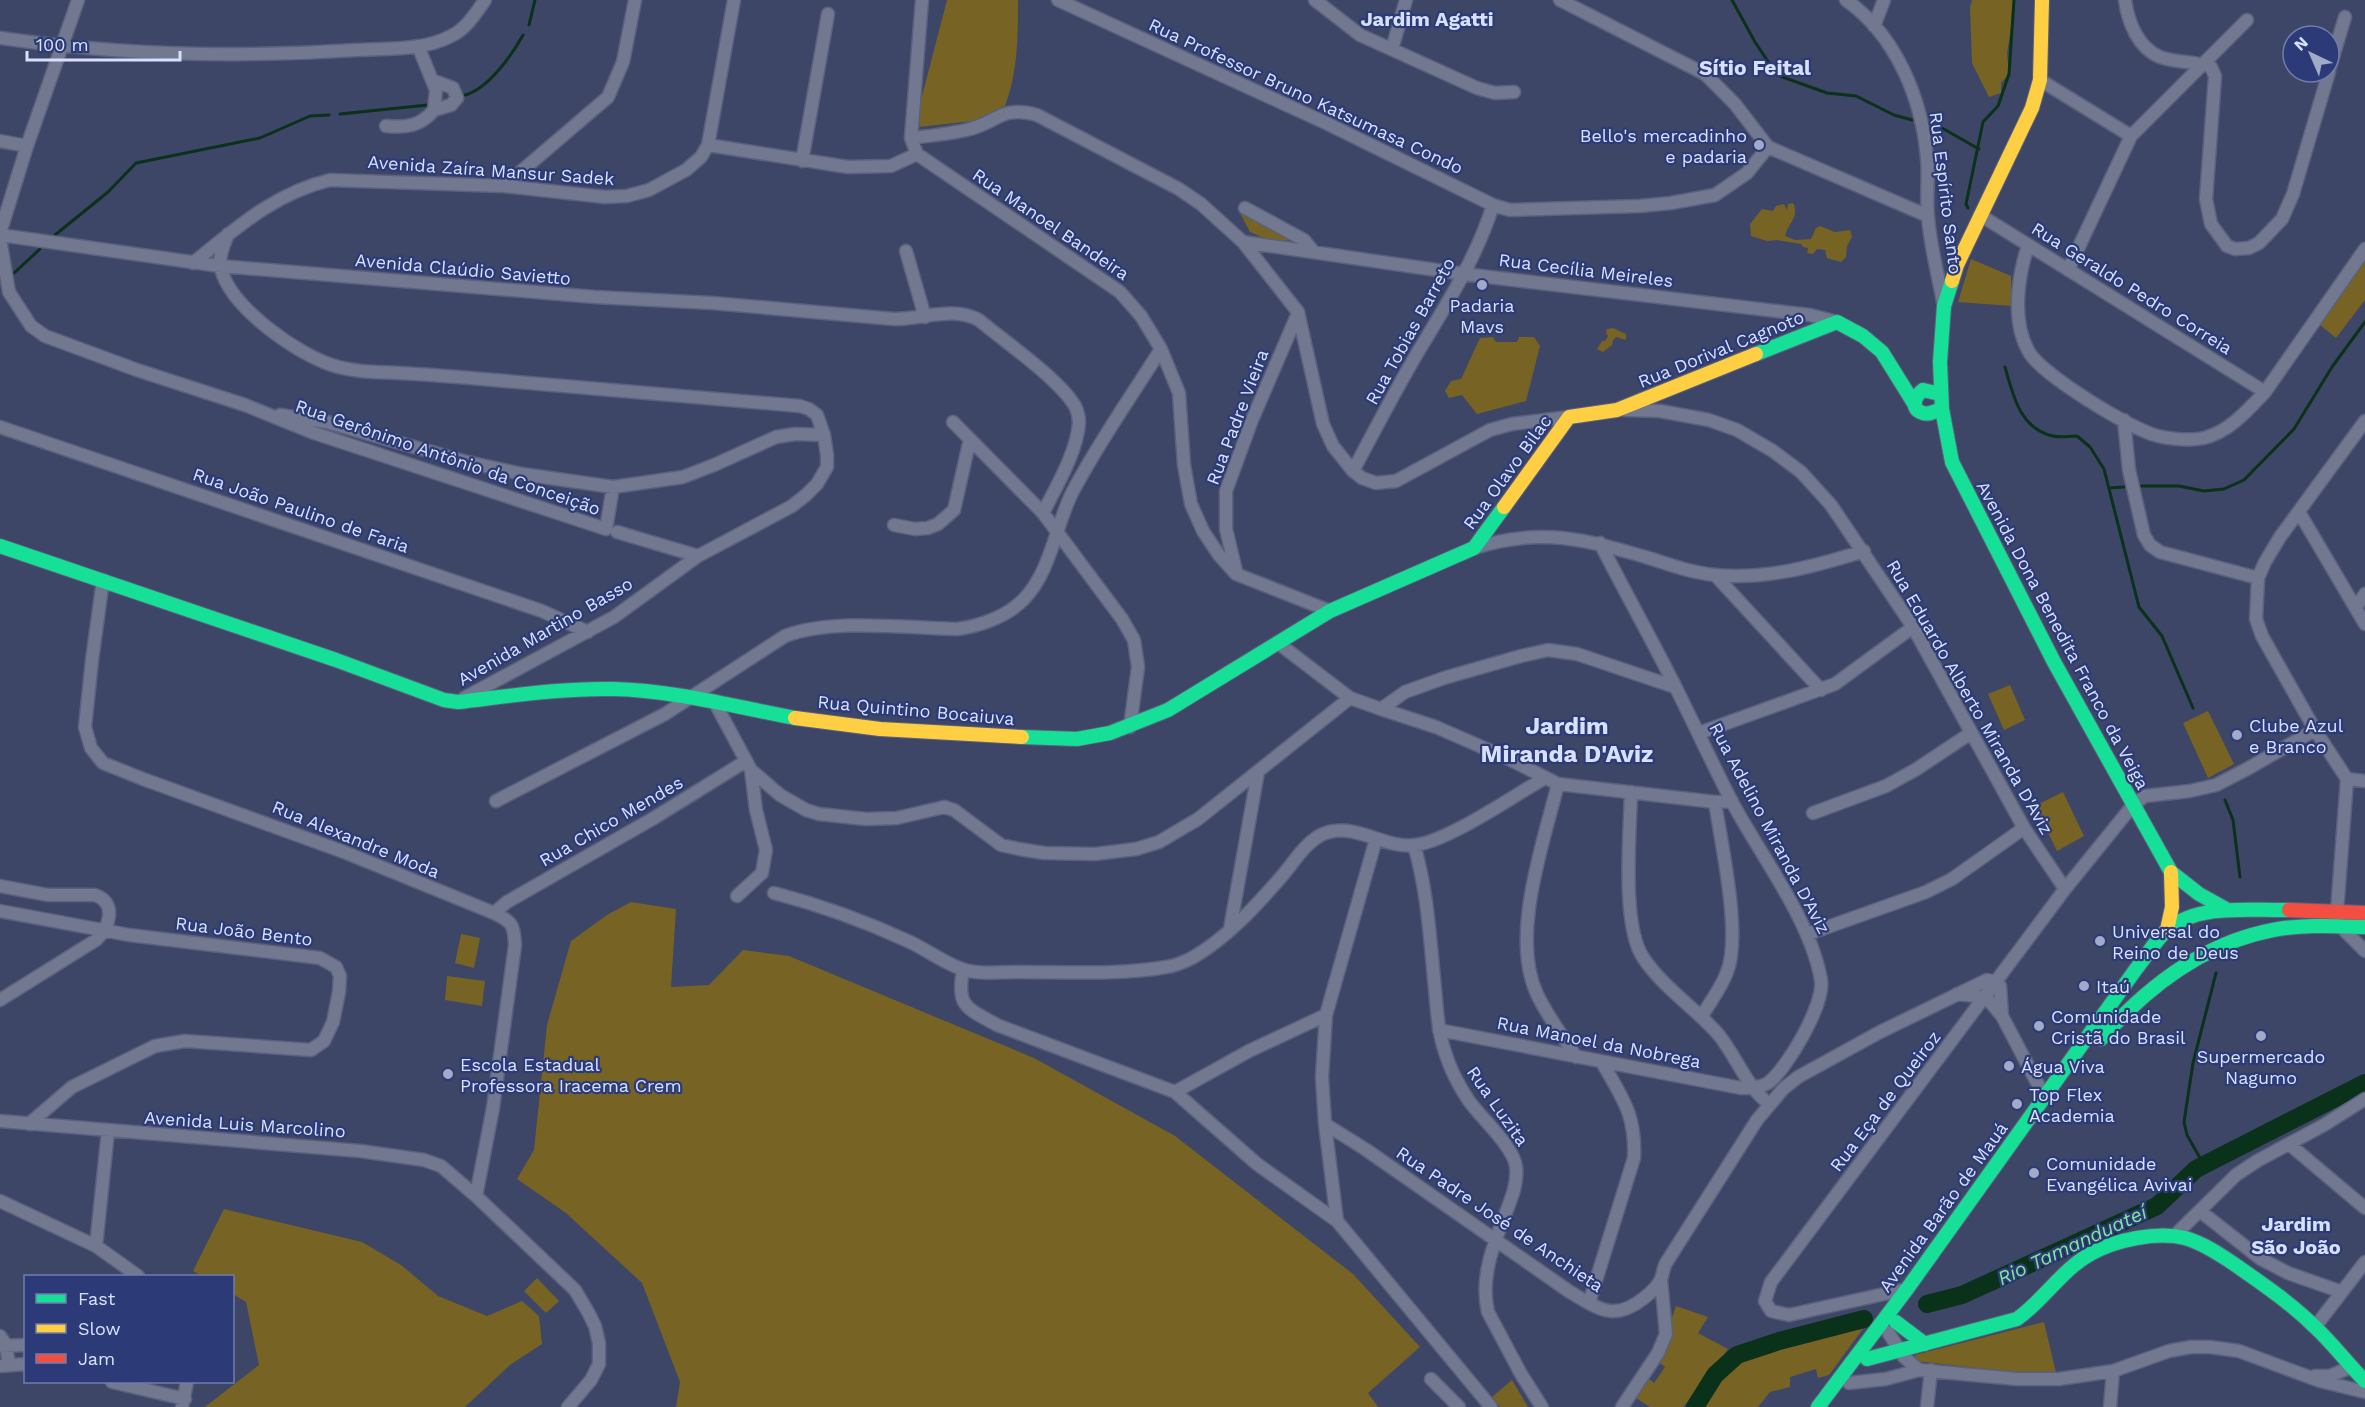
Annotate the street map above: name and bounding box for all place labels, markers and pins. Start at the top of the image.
place label: Bello's mercadinho e padaria [1580,125,1747,167]
marker: Bello's mercadinho e padaria [1752,138,1766,152]
marker: Padaria Mavs [1475,278,1489,292]
place label: Padaria Mavs [1450,295,1514,337]
place label: Clube Azul e Branco [2249,715,2344,757]
marker: Clube Azul e Branco [2230,728,2244,742]
place label: Universal do Reino de Deus [2112,921,2239,963]
marker: Universal do Reino de Deus [2093,934,2107,948]
place label: Itaú [2096,976,2130,997]
marker: Itaú [2077,979,2091,993]
place label: Comunidade Cristã do Brasil [2051,1006,2186,1048]
marker: Comunidade Cristã do Brasil [2032,1019,2046,1033]
marker: Supermercado Nagumo [2254,1029,2268,1043]
place label: Supermercado Nagumo [2197,1046,2325,1088]
place label: Escola Estadual Professora Iracema Crem [460,1054,682,1096]
place label: Água Viva [2021,1056,2105,1077]
marker: Água Viva [2002,1059,2016,1073]
marker: Escola Estadual Professora Iracema Crem [441,1067,455,1081]
place label: Top Flex Academia [2029,1084,2115,1126]
marker: Top Flex Academia [2010,1097,2024,1111]
place label: Comunidade Evangélica Avivai [2046,1153,2192,1195]
marker: Comunidade Evangélica Avivai [2027,1166,2041,1180]

